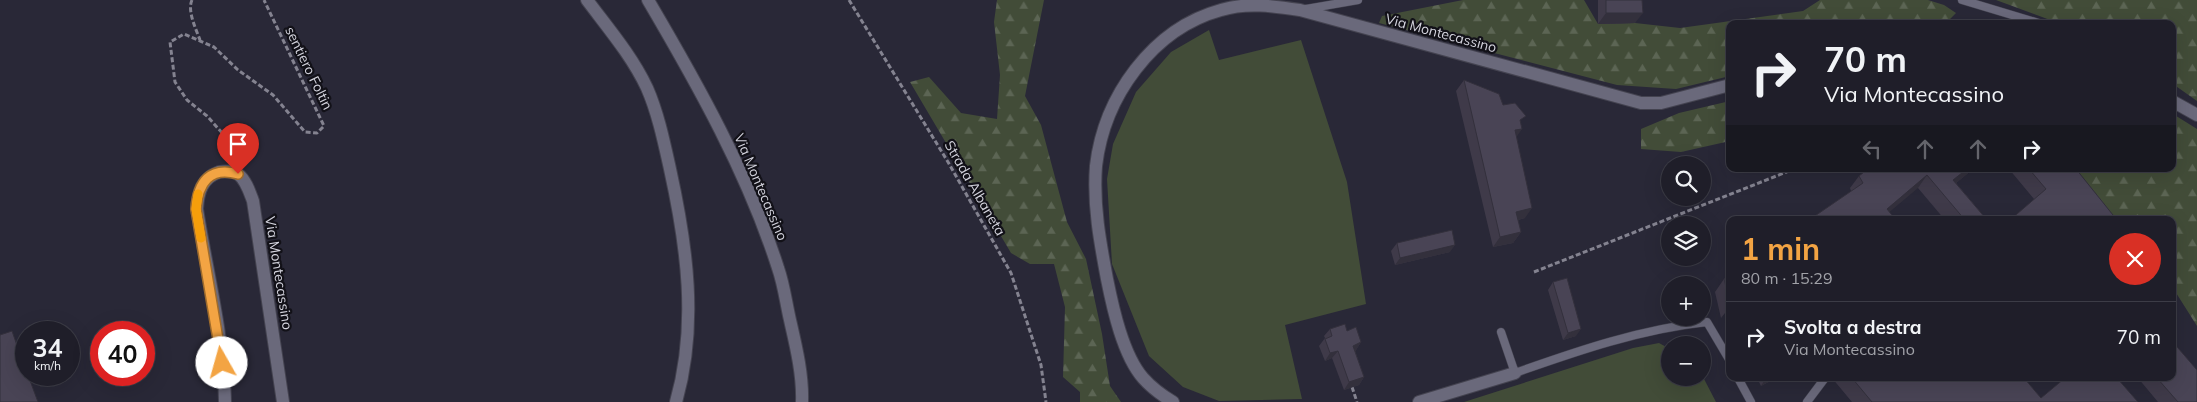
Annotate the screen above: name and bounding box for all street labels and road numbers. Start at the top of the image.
street label: Via Montecassino [1383,9,1499,57]
street label: sentiero Foltin [281,23,337,113]
street label: Via Montecassino [730,131,792,243]
street label: Strada Albaneta [940,137,1010,239]
street label: Via Montecassino [261,215,297,331]

